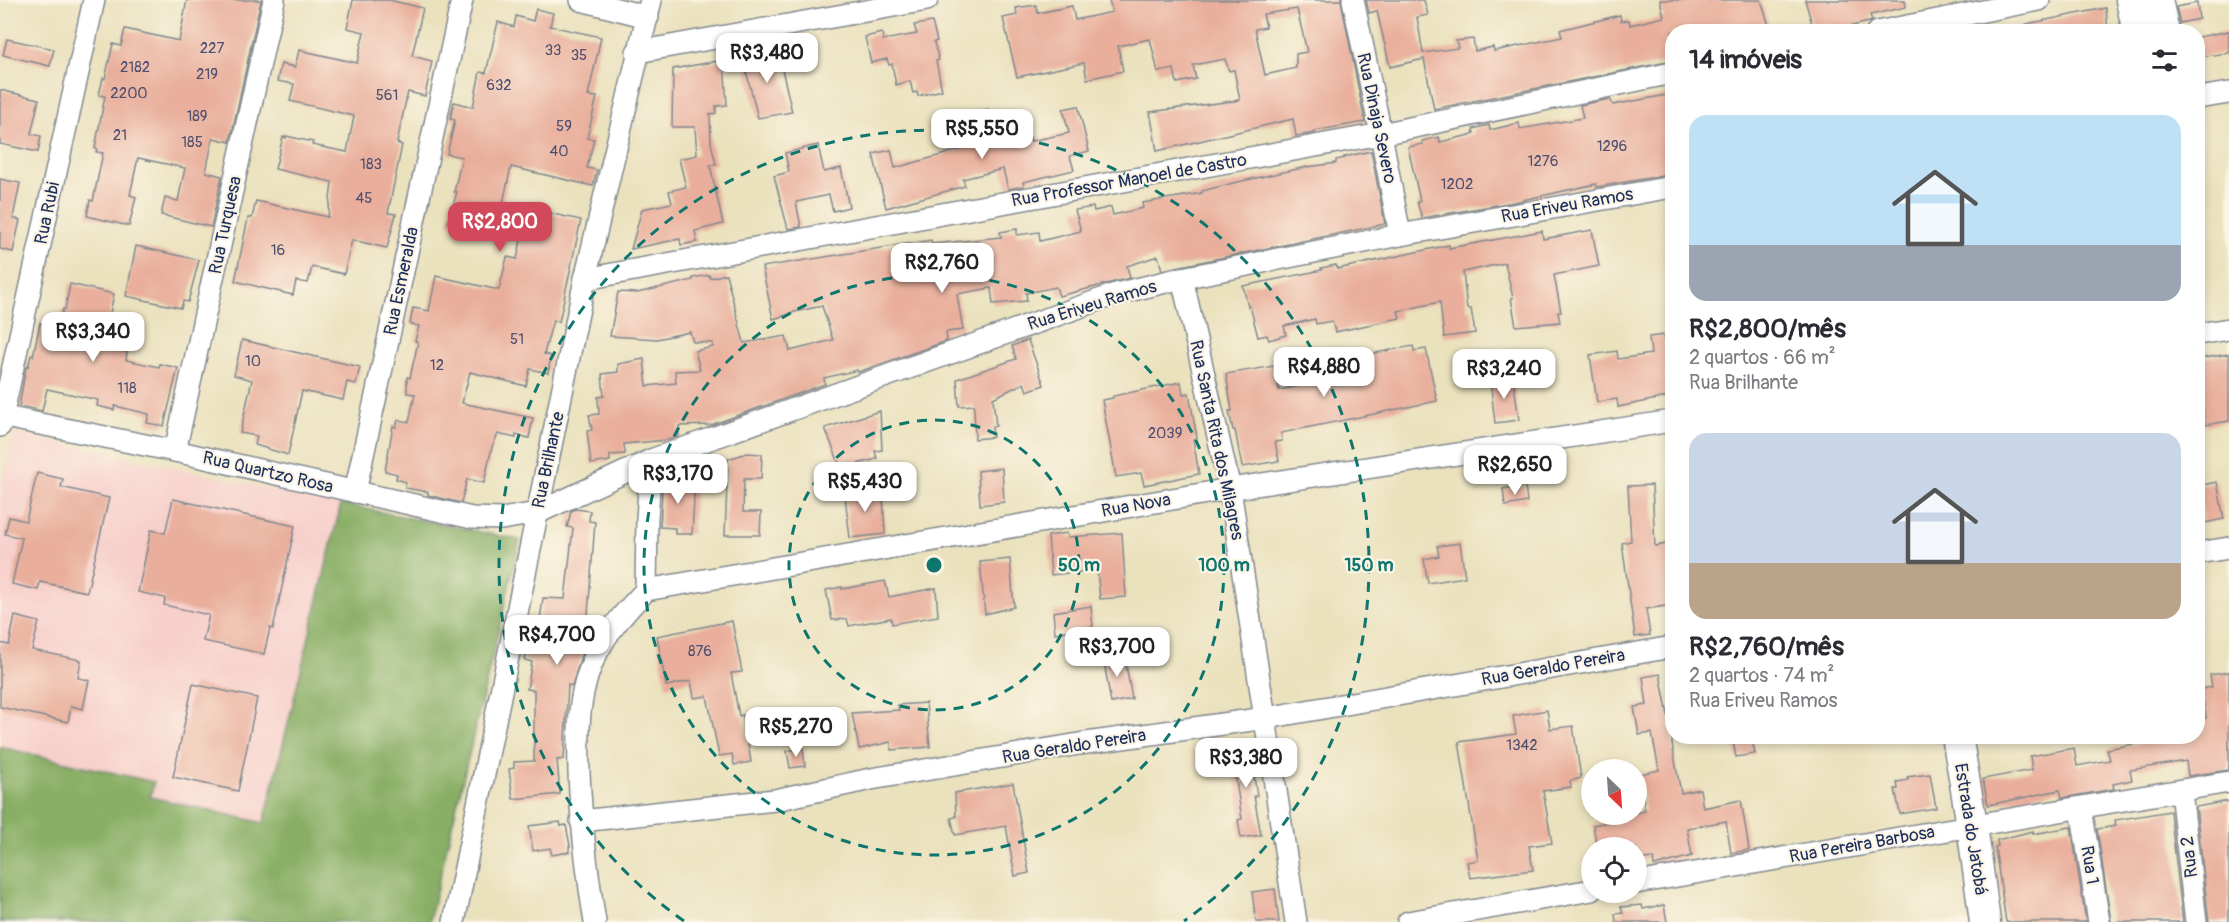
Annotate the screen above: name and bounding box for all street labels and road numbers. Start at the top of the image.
street label: Rua Dinaja Severo [1351,51,1402,186]
street label: Rua Professor Manoel de Castro [1010,148,1249,213]
street label: Rua Turquesa [204,174,247,276]
street label: Rua Rubi [30,180,65,246]
street label: Rua Eriveu Ramos [1499,183,1635,228]
street label: Rua Esmeralda [379,225,424,337]
street label: Rua Eriveu Ramos [1025,275,1159,336]
street label: Rua Santa Rita dos Milagres [1184,338,1249,542]
street label: Rua Brilhante [527,410,570,511]
street label: Rua Quartzo Rosa [200,446,335,499]
street label: Rua Nova [1100,488,1173,523]
street label: Rua Geraldo Pereira [1479,644,1627,691]
street label: Rua Geraldo Pereira [1000,724,1148,769]
street label: Estrada do Jatobá [1949,761,1992,897]
street label: Rua Pereira Barbosa [1788,820,1937,869]
street label: Rua 2 [2176,835,2203,879]
street label: Rua 1 [2075,844,2104,886]

